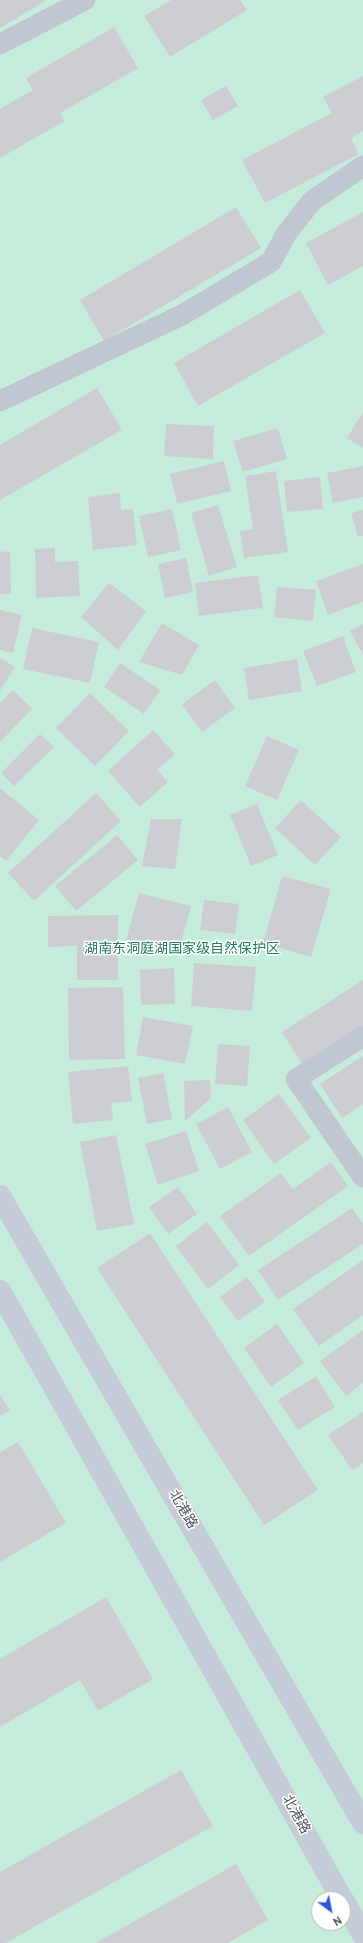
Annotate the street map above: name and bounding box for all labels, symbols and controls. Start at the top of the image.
park label: 湖南东洞庭湖国家级自然保护区 [84,942,280,958]
street label: 北港路 [164,1488,200,1532]
street label: 北港路 [277,1793,313,1837]
north arrow [311,1891,351,1931]
text: N [330,1912,344,1928]

